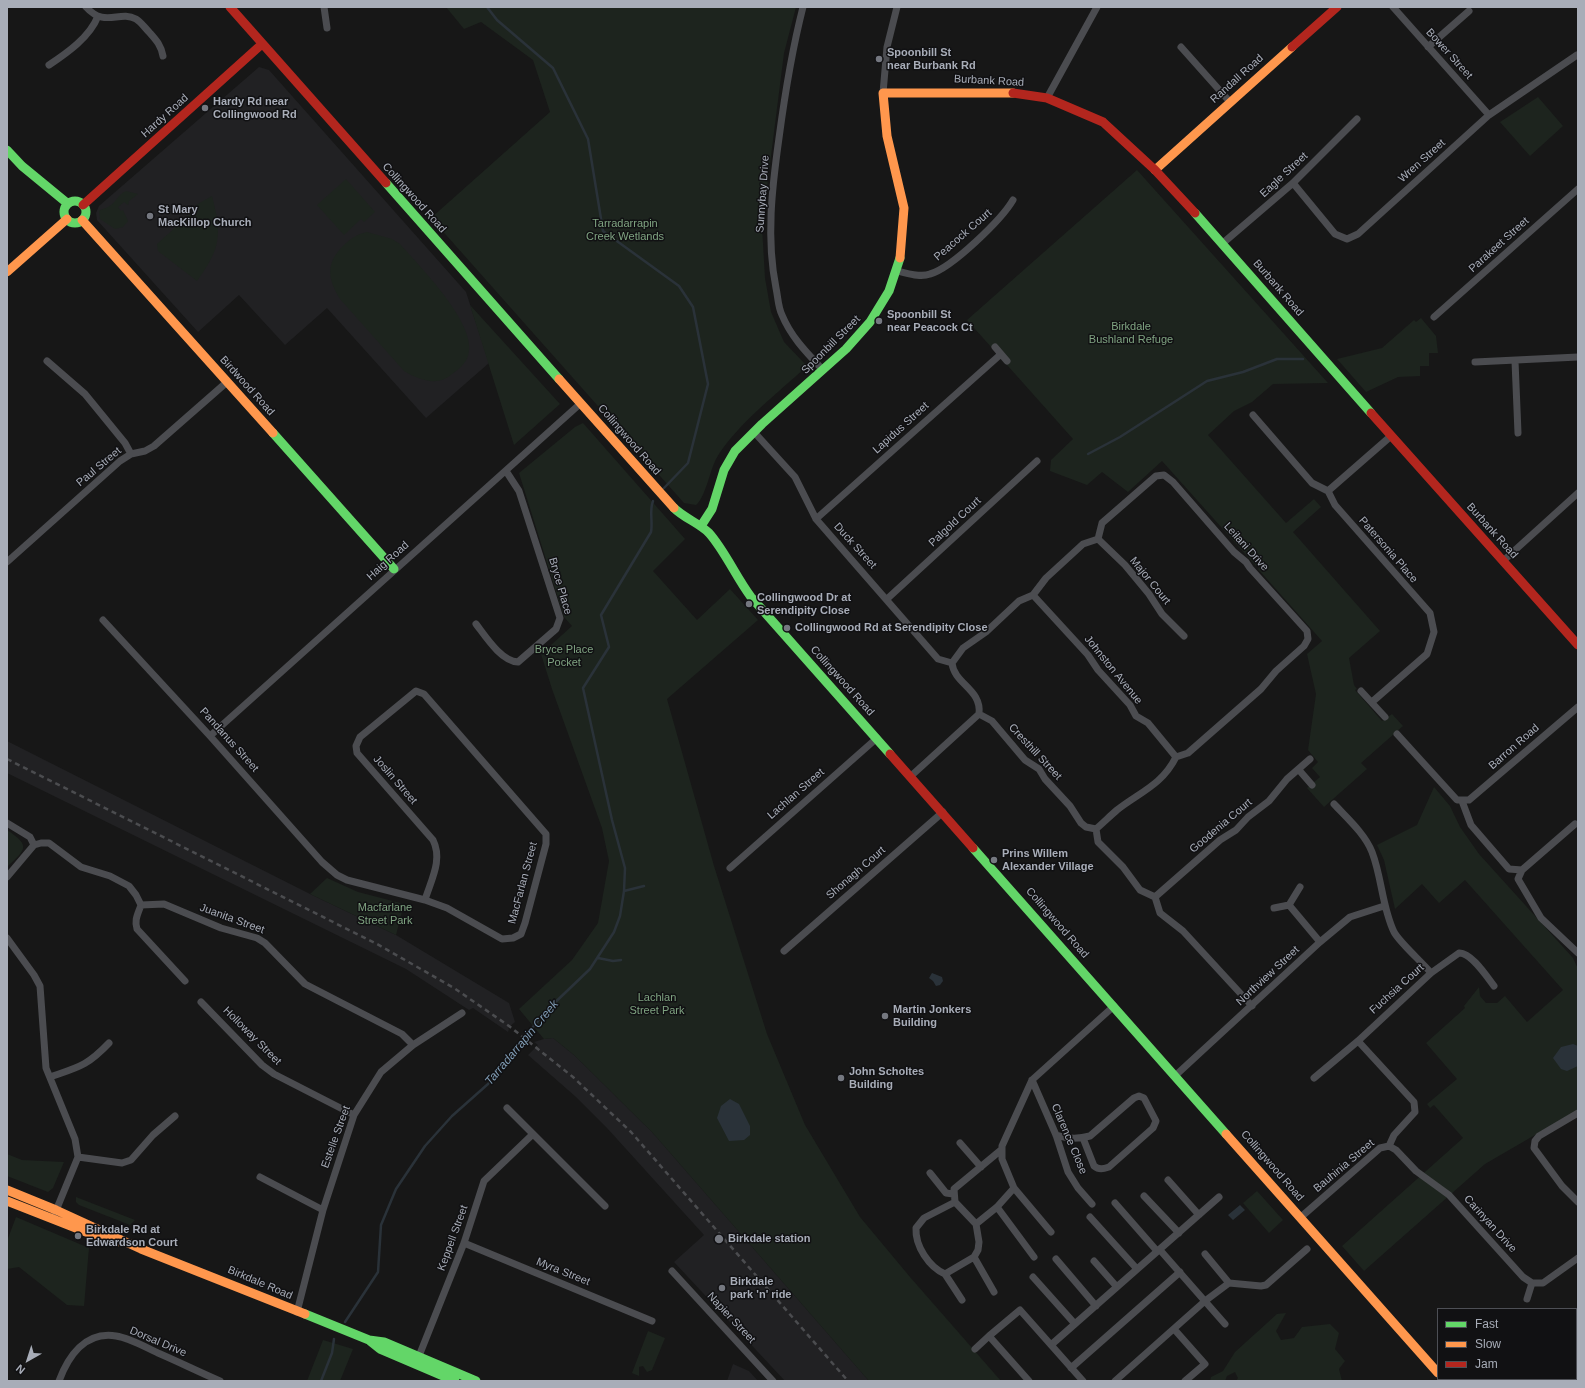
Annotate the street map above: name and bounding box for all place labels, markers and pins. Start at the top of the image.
place label: Spoonbill St near Burbank Rd [887,46,976,72]
marker: Spoonbill St near Burbank Rd [874,54,884,64]
place label: Hardy Rd near Collingwood Rd [213,95,297,121]
marker: Hardy Rd near Collingwood Rd [200,103,210,113]
place label: St Mary MacKillop Church [158,203,252,229]
marker: St Mary MacKillop Church [145,211,155,221]
place label: Spoonbill St near Peacock Ct [887,308,973,334]
marker: Spoonbill St near Peacock Ct [874,316,884,326]
place label: Collingwood Dr at Serendipity Close [757,591,851,617]
marker: Collingwood Dr at Serendipity Close [744,599,754,609]
place label: Collingwood Rd at Serendipity Close [795,621,988,635]
marker: Collingwood Rd at Serendipity Close [782,623,792,633]
place label: Prins Willem Alexander Village [1002,847,1094,873]
marker: Prins Willem Alexander Village [989,855,999,865]
place label: Martin Jonkers Building [893,1003,971,1029]
marker: Martin Jonkers Building [880,1011,890,1021]
place label: John Scholtes Building [849,1065,924,1091]
marker: John Scholtes Building [836,1073,846,1083]
place label: Birkdale Rd at Edwardson Court [86,1223,178,1249]
marker: Birkdale Rd at Edwardson Court [73,1231,83,1241]
place label: Birkdale station [728,1232,811,1246]
marker: Birkdale station [713,1233,725,1245]
place label: Birkdale park 'n' ride [730,1275,791,1301]
marker: Birkdale park 'n' ride [717,1283,727,1293]

